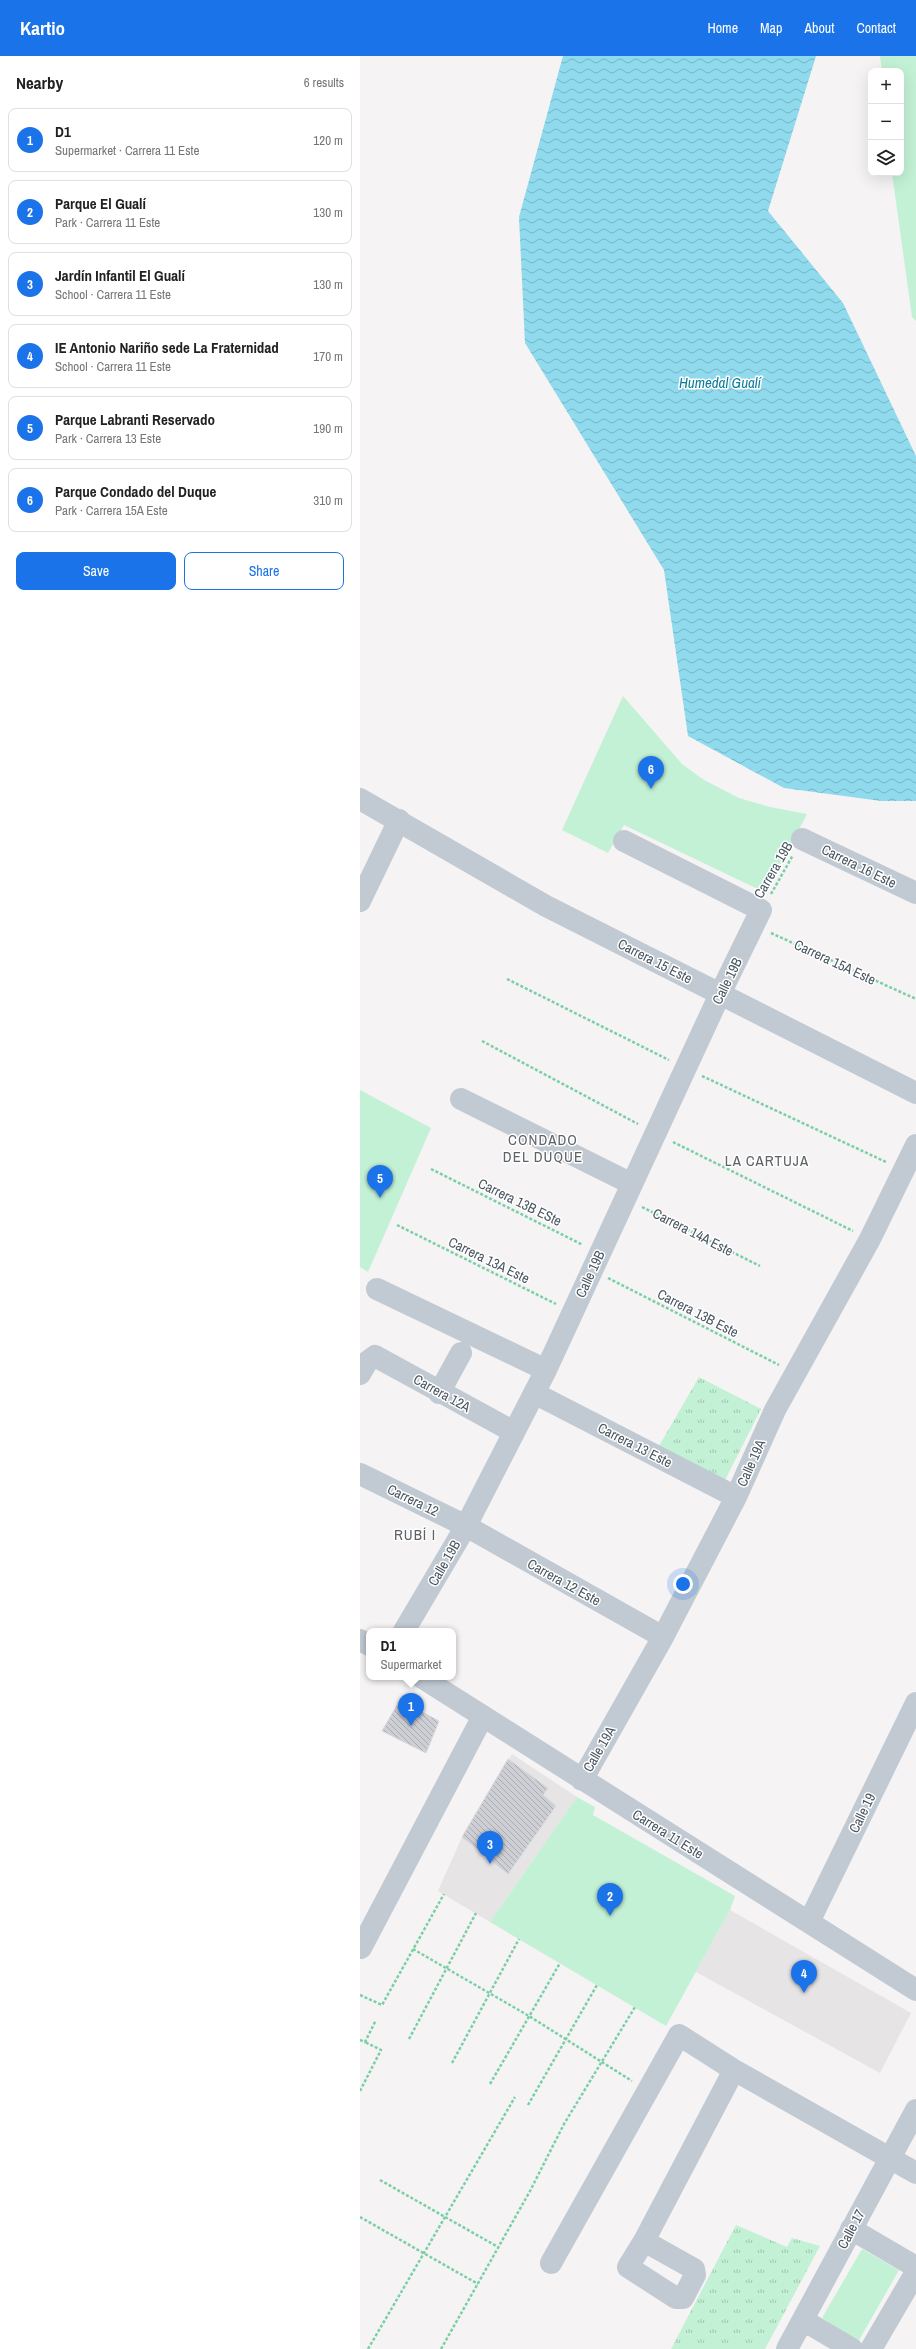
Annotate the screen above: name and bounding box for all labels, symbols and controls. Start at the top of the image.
text: Kartio [20,15,65,41]
text: Home [707,19,738,37]
text: Map [760,19,782,37]
text: About [804,19,834,37]
text: Contact [856,19,896,37]
map controls [868,68,904,176]
button: + [868,68,904,104]
text: Nearby [16,71,63,94]
text: 6 results [304,74,344,91]
button: − [868,104,904,140]
text: D1 [55,121,71,142]
text: 1 [27,132,33,149]
text: 120 m [313,132,343,149]
button: layers [868,140,904,176]
text: Supermarket · Carrera 11 Este [55,142,199,159]
text: Parque El Gualí [55,193,146,214]
text: 2 [27,204,33,221]
text: 130 m [313,204,343,221]
text: Park · Carrera 11 Este [55,214,160,231]
text: Jardín Infantil El Gualí [55,265,185,286]
text: 3 [27,276,33,293]
text: 130 m [313,276,343,293]
text: School · Carrera 11 Este [55,286,171,303]
text: IE Antonio Nariño sede La Fraternidad [55,337,279,358]
text: 4 [27,348,33,365]
text: 170 m [313,348,343,365]
text: School · Carrera 11 Este [55,358,171,375]
water label: Humedal Gualí [679,372,763,393]
text: Parque Labranti Reservado [55,409,215,430]
text: 5 [27,420,33,437]
text: 190 m [313,420,343,437]
text: Park · Carrera 13 Este [55,430,161,447]
text: Parque Condado del Duque [55,481,216,502]
text: 6 [27,492,33,509]
text: 310 m [313,492,343,509]
text: Park · Carrera 15A Este [55,502,168,519]
button: Save [16,552,176,590]
button: Share [184,552,344,590]
pin: 6 [638,756,664,789]
street label: Carrera 19B [750,838,797,902]
street label: Carrera 16 Este [819,840,899,892]
street label: Carrera 15 Este [615,935,695,987]
street label: Carrera 15A Este [791,935,879,989]
street label: Calle 19B [708,954,746,1007]
district label: CONDADO DEL DUQUE [503,1129,583,1167]
district label: LA CARTUJA [725,1150,809,1171]
pin: 5 [367,1165,393,1198]
street label: Carrera 13B ESte [475,1174,565,1230]
street label: Carrera 14A Este [650,1204,736,1260]
street label: Carrera 13A Este [445,1233,533,1287]
street label: Calle 19B [571,1247,609,1300]
street label: Carrera 13B Este [654,1285,742,1341]
street label: Carrera 12A [410,1370,474,1416]
street label: Carrera 13 Este [595,1419,675,1471]
street label: Calle 19A [733,1436,769,1489]
street label: Carrera 12 [384,1480,442,1520]
district label: RUBÍ I [394,1524,436,1545]
street label: Calle 19B [424,1537,464,1589]
street label: Carrera 12 Este [524,1554,604,1610]
your location [673,1574,693,1594]
popup [366,1628,456,1680]
text: D1 [380,1635,396,1656]
text: Supermarket [380,1656,442,1673]
pin: 1 [398,1693,424,1726]
street label: Calle 19A [579,1723,619,1775]
street label: Calle 19 [845,1790,879,1836]
street label: Carrera 11 Este [629,1805,707,1863]
pin: 3 [477,1831,503,1864]
pin: 2 [597,1883,623,1916]
pin: 4 [791,1960,817,1993]
street label: Calle 17 [833,2206,869,2252]

